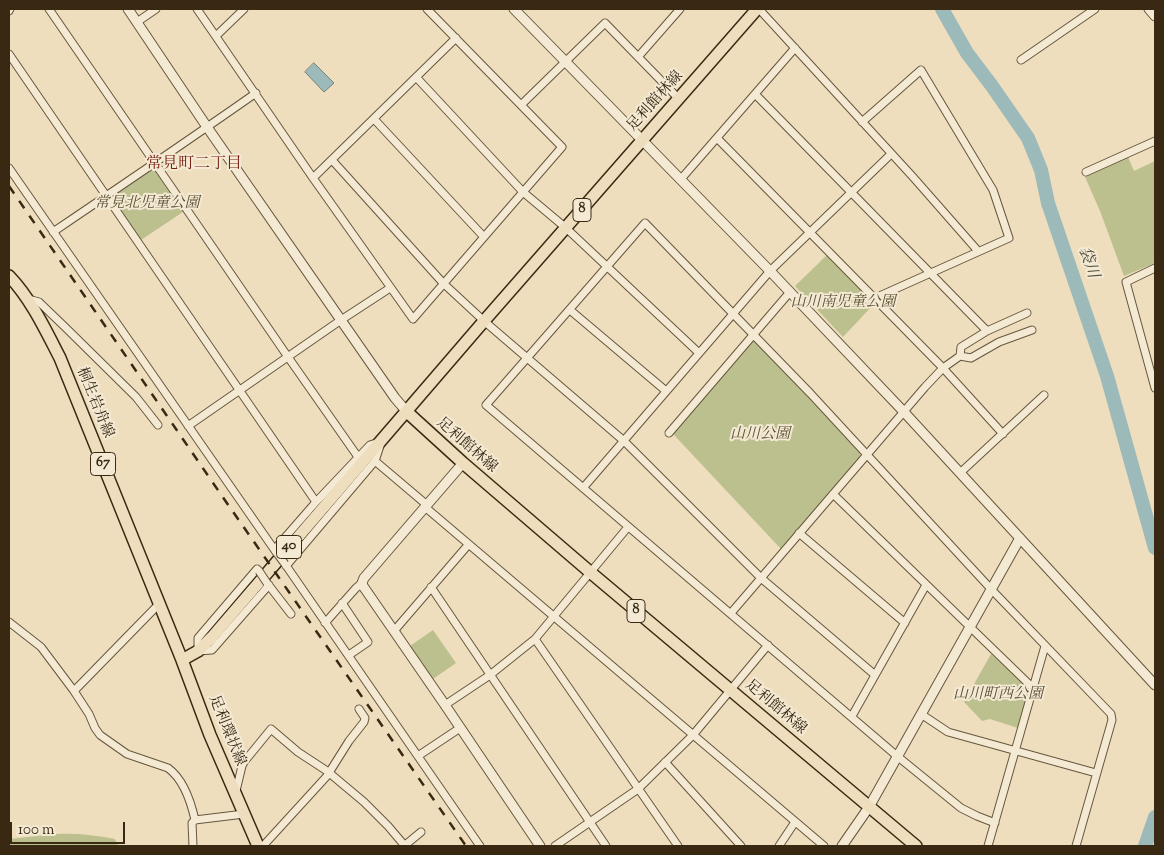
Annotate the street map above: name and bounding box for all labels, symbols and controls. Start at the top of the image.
street label: 足利館林線 [624,68,688,136]
district label: 常見町二丁目 [146,155,242,175]
park label: 常見北児童公園 [95,195,199,213]
road number: 8 [573,198,591,222]
water label: 袋川 [1073,245,1101,281]
park label: 山川南児童公園 [791,294,895,312]
street label: 桐生岩舟線 [72,365,116,441]
street label: 足利館林線 [432,415,500,477]
park label: 山川公園 [730,426,790,444]
road number: 67 [90,452,116,476]
road number: 40 [276,536,302,558]
road number: 8 [627,600,645,622]
street label: 足利館林線 [740,677,810,739]
park label: 山川町西公園 [953,686,1043,704]
street label: 足利環状線 [204,693,248,769]
scale bar [12,812,128,844]
text: 100 m [18,820,54,841]

